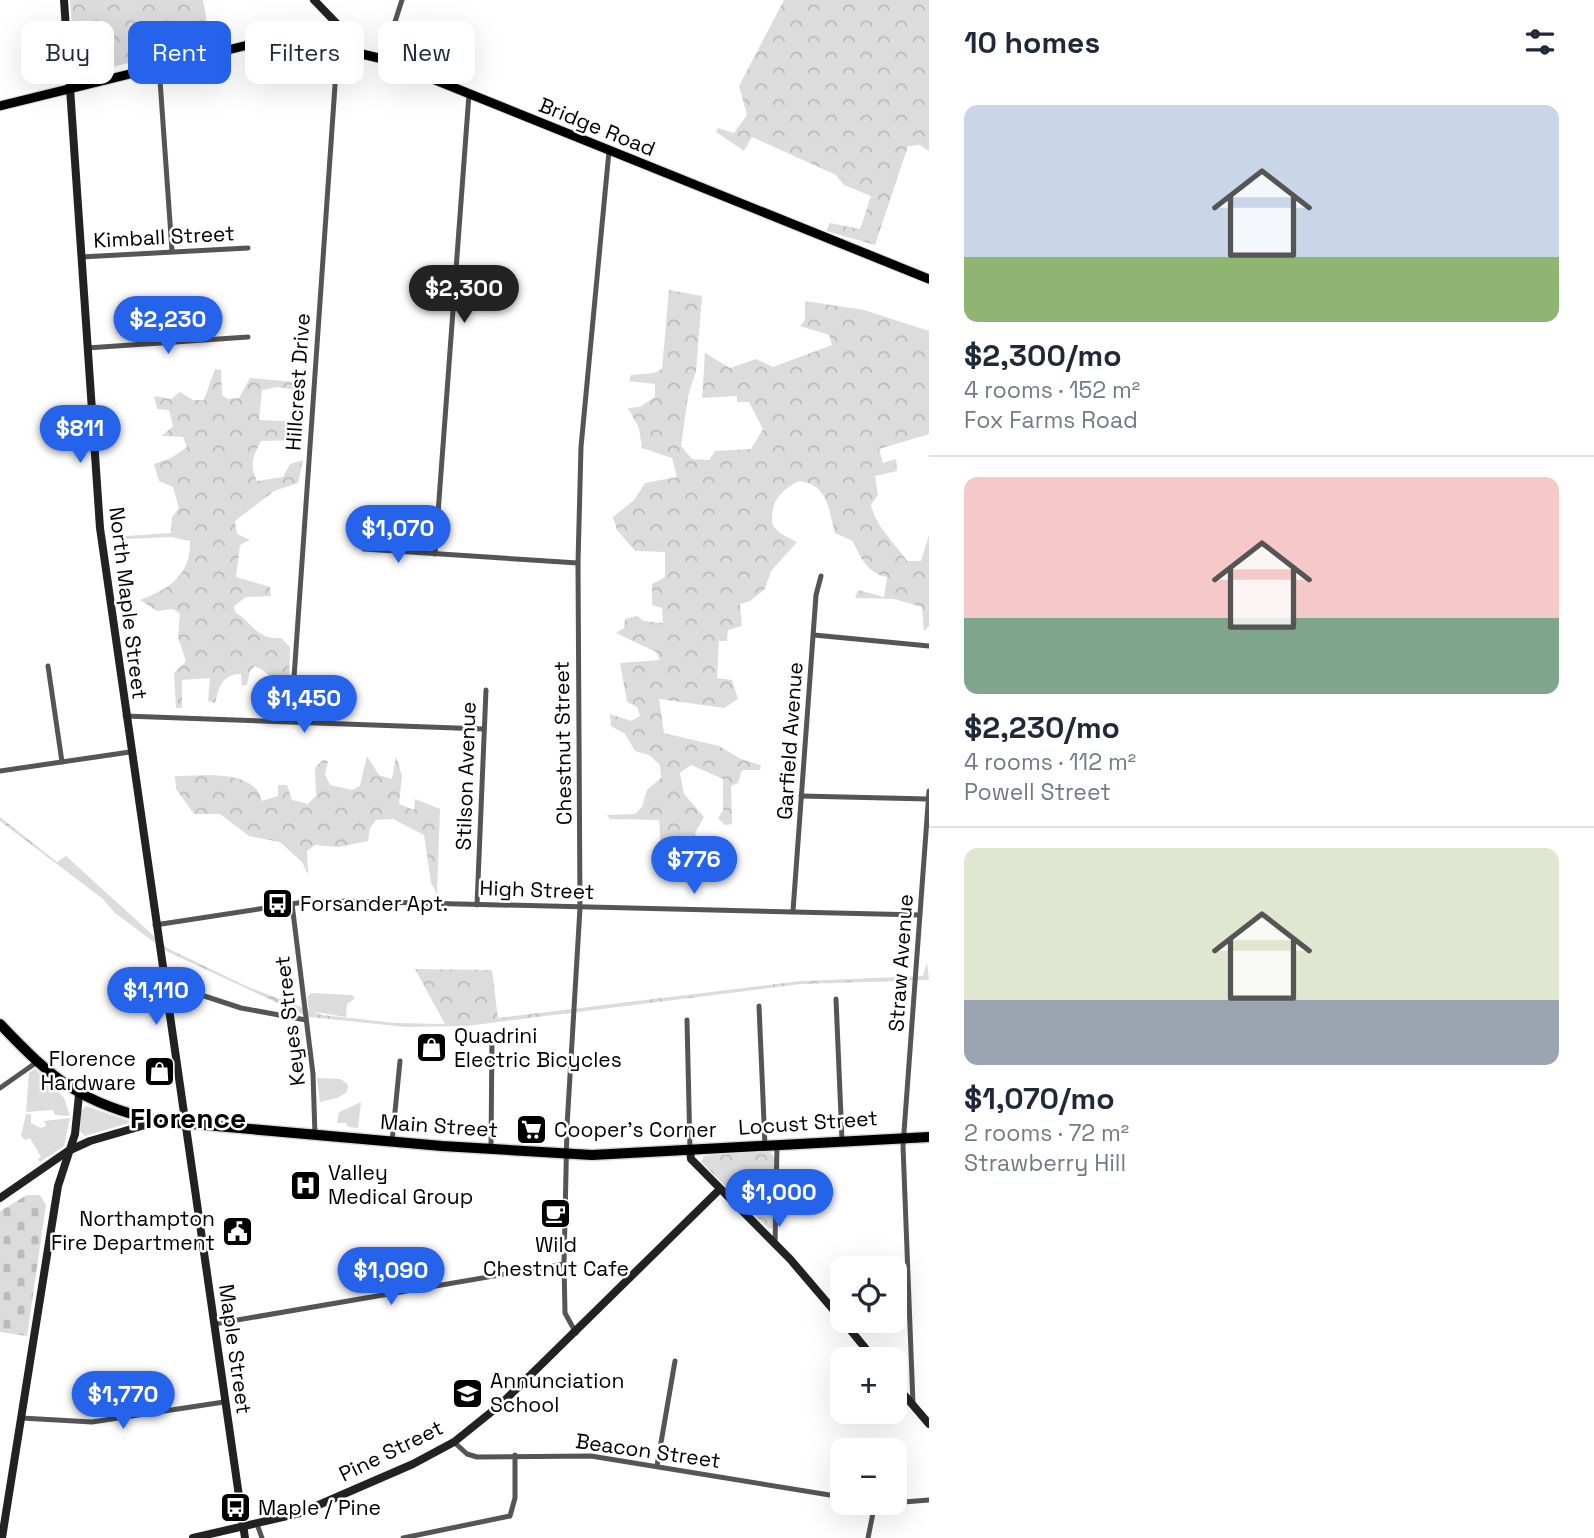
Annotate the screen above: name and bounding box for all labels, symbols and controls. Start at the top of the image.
chip: Buy [21,21,114,84]
chip: Rent [128,21,231,84]
chip: Filters [245,21,364,84]
chip: New [378,21,475,84]
text: 10 homes [964,23,1100,62]
icon: filters [1521,23,1559,61]
street label: Bridge Road [535,91,659,162]
icon: home [1199,150,1325,276]
street label: Kimball Street [93,219,235,254]
pin: $2,300 [407,266,521,325]
text: $2,300 [425,273,503,303]
pin: $2,230 [111,296,225,356]
text: $2,230 [130,304,206,334]
street label: Hillcrest Drive [279,312,316,452]
text: $2,300/mo [964,336,1122,375]
text: 4 rooms · 152 m² [964,375,1140,405]
text: Fox Farms Road [964,405,1138,435]
pin: $811 [39,406,121,465]
text: $811 [56,413,104,443]
street label: North Maple Street [103,505,154,701]
pin: $1,070 [341,505,455,565]
text: $1,070 [362,513,434,543]
icon: home [1199,522,1325,648]
street label: Chestnut Street [548,661,577,825]
street label: Garfield Avenue [771,661,808,821]
pin: $1,450 [247,676,361,735]
text: $1,450 [267,683,341,713]
street label: Stilson Avenue [449,701,482,851]
text: $2,230/mo [964,708,1120,747]
text: 4 rooms · 112 m² [964,747,1136,777]
text: Powell Street [964,777,1111,807]
pin: $776 [653,836,735,896]
text: $776 [667,844,721,874]
street label: High Street [479,874,595,905]
bus stop icon: Forsander Apt. [260,887,294,921]
place label: Forsander Apt. [300,890,448,917]
street label: Straw Avenue [882,893,919,1033]
icon: home [1199,893,1325,1019]
street label: Keyes Street [268,955,311,1088]
pin: $1,110 [99,968,213,1027]
text: $1,110 [123,975,189,1005]
place label: Quadrini Electric Bicycles [454,1022,622,1073]
shop icon: Quadrini Electric Bicycles [414,1031,448,1065]
place label: Florence Hardware [40,1045,136,1096]
shop icon: Florence Hardware [142,1054,176,1088]
text: $1,070/mo [964,1079,1115,1118]
district label: Florence [130,1100,246,1136]
street label: Locust Street [737,1104,879,1141]
street label: Main Street [379,1108,499,1143]
supermarket icon: Cooper's Corner [514,1113,548,1147]
place label: Cooper's Corner [554,1116,717,1143]
text: 2 rooms · 72 m² [964,1118,1129,1148]
text: Strawberry Hill [964,1148,1126,1178]
place label: Valley Medical Group [328,1159,473,1210]
hospital icon: Valley Medical Group [288,1168,322,1202]
pin: $1,000 [722,1170,836,1229]
text: $1,000 [741,1177,817,1207]
cafe icon: Wild Chestnut Cafe [539,1196,573,1230]
place label: Northampton Fire Department [51,1205,215,1256]
public building icon: Northampton Fire Department [221,1214,255,1248]
place label: Wild Chestnut Cafe [483,1231,629,1282]
pin: $1,090 [334,1248,448,1307]
text: $1,090 [354,1255,428,1285]
map controls [830,1256,907,1515]
button: locate [830,1256,907,1333]
street label: Maple Street [213,1282,258,1416]
button: + [830,1347,907,1424]
place label: Annunciation School [490,1367,624,1418]
pin: $1,770 [66,1372,180,1431]
school or university icon: Annunciation School [450,1376,484,1410]
text: $1,770 [88,1379,158,1409]
street label: Pine Street [334,1414,447,1487]
street label: Beacon Street [574,1427,722,1474]
button: − [830,1438,907,1515]
bus stop icon: Maple / Pine [218,1491,252,1525]
place label: Maple / Pine [258,1494,381,1521]

